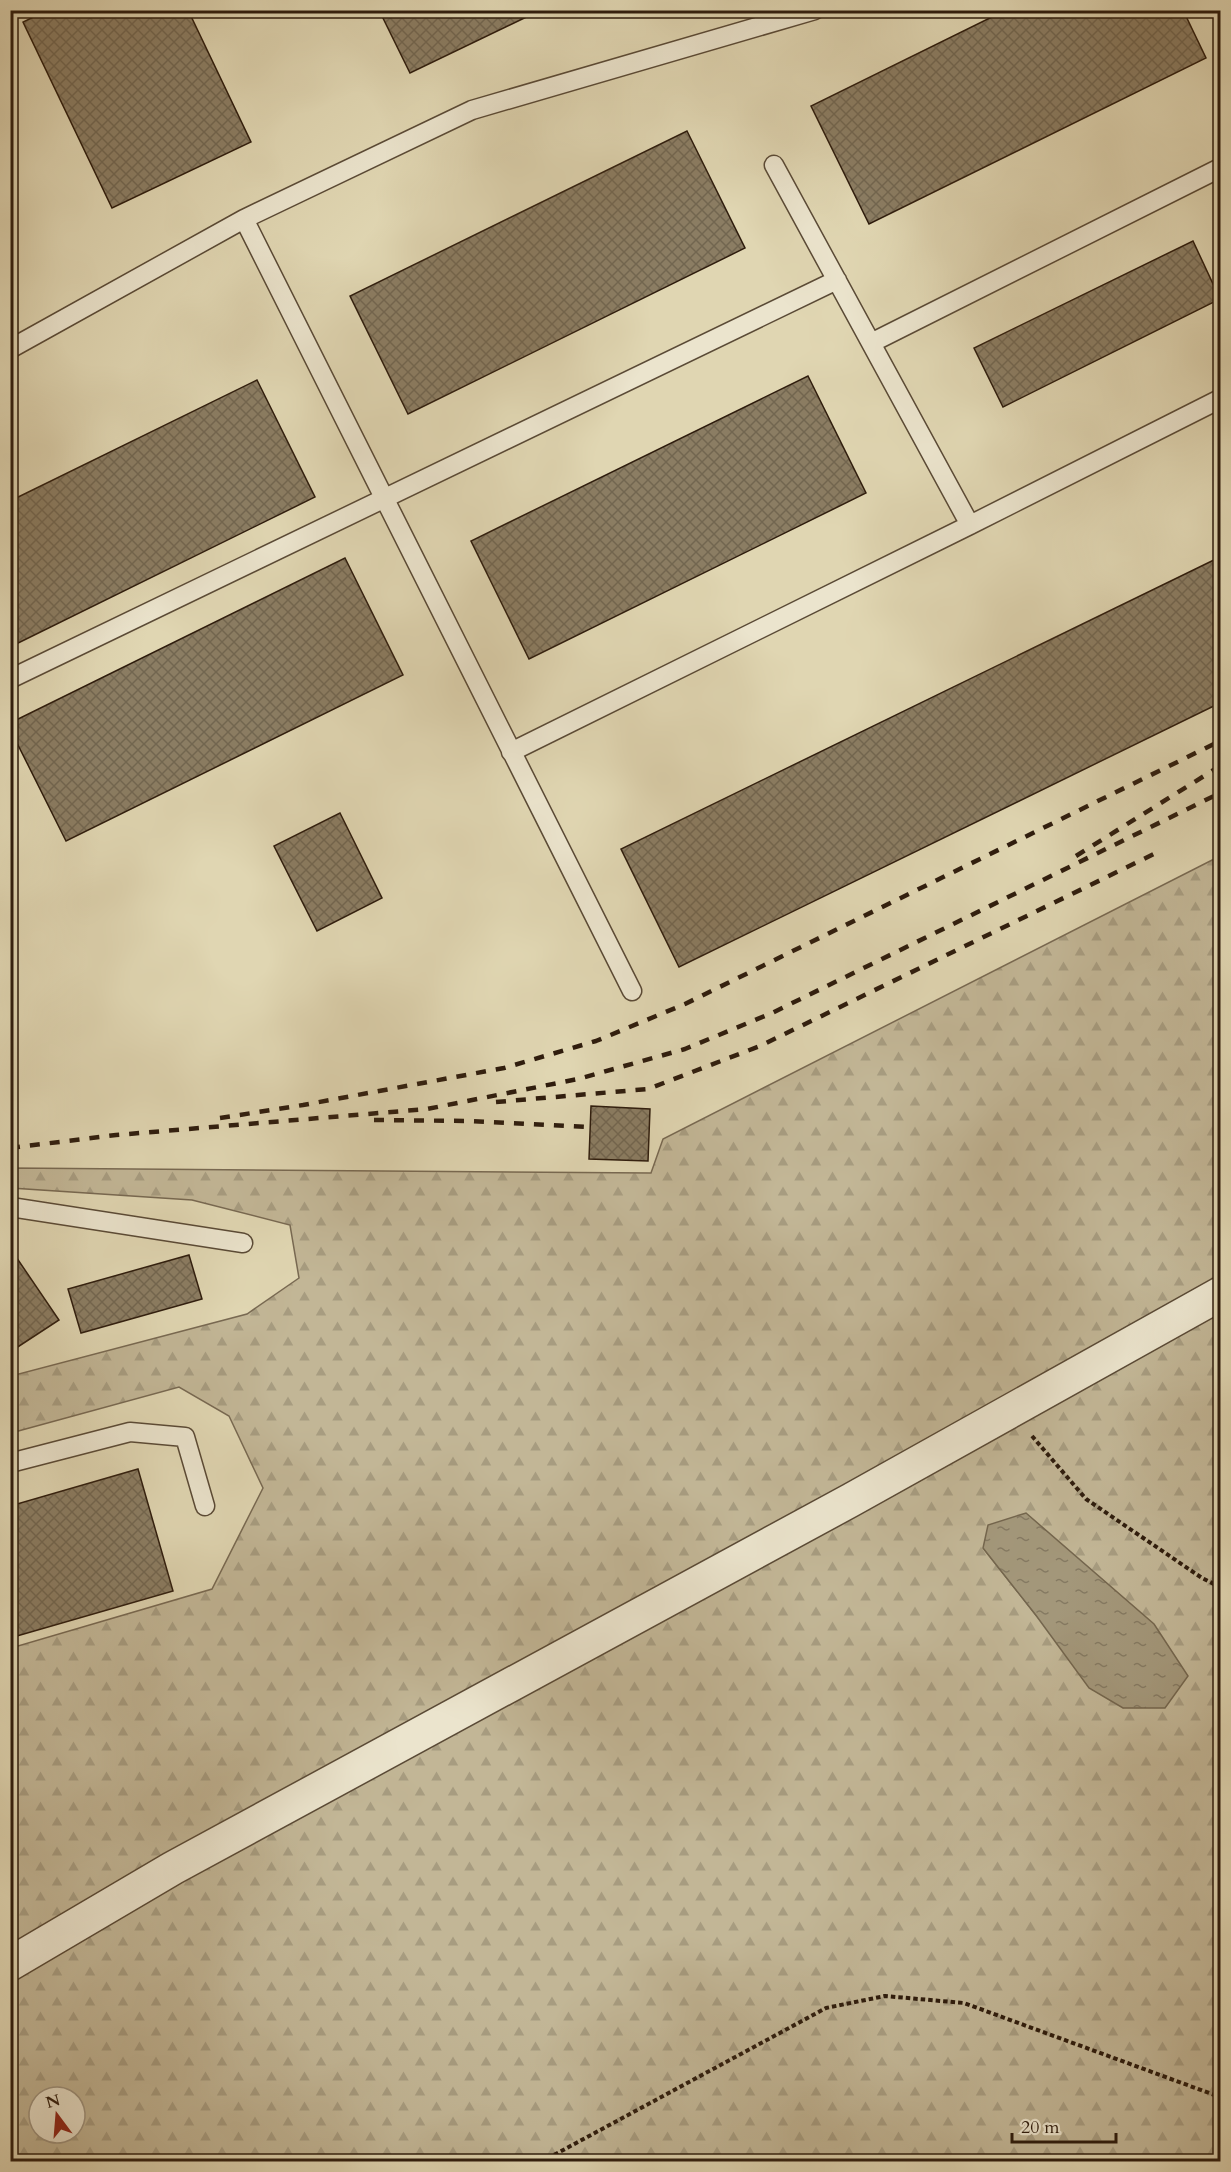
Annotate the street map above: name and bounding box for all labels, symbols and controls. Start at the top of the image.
north arrow [27,2085,87,2145]
text: N [43,2089,63,2114]
scale bar [1012,2106,1116,2144]
text: 20 m [1021,2115,1060,2140]

